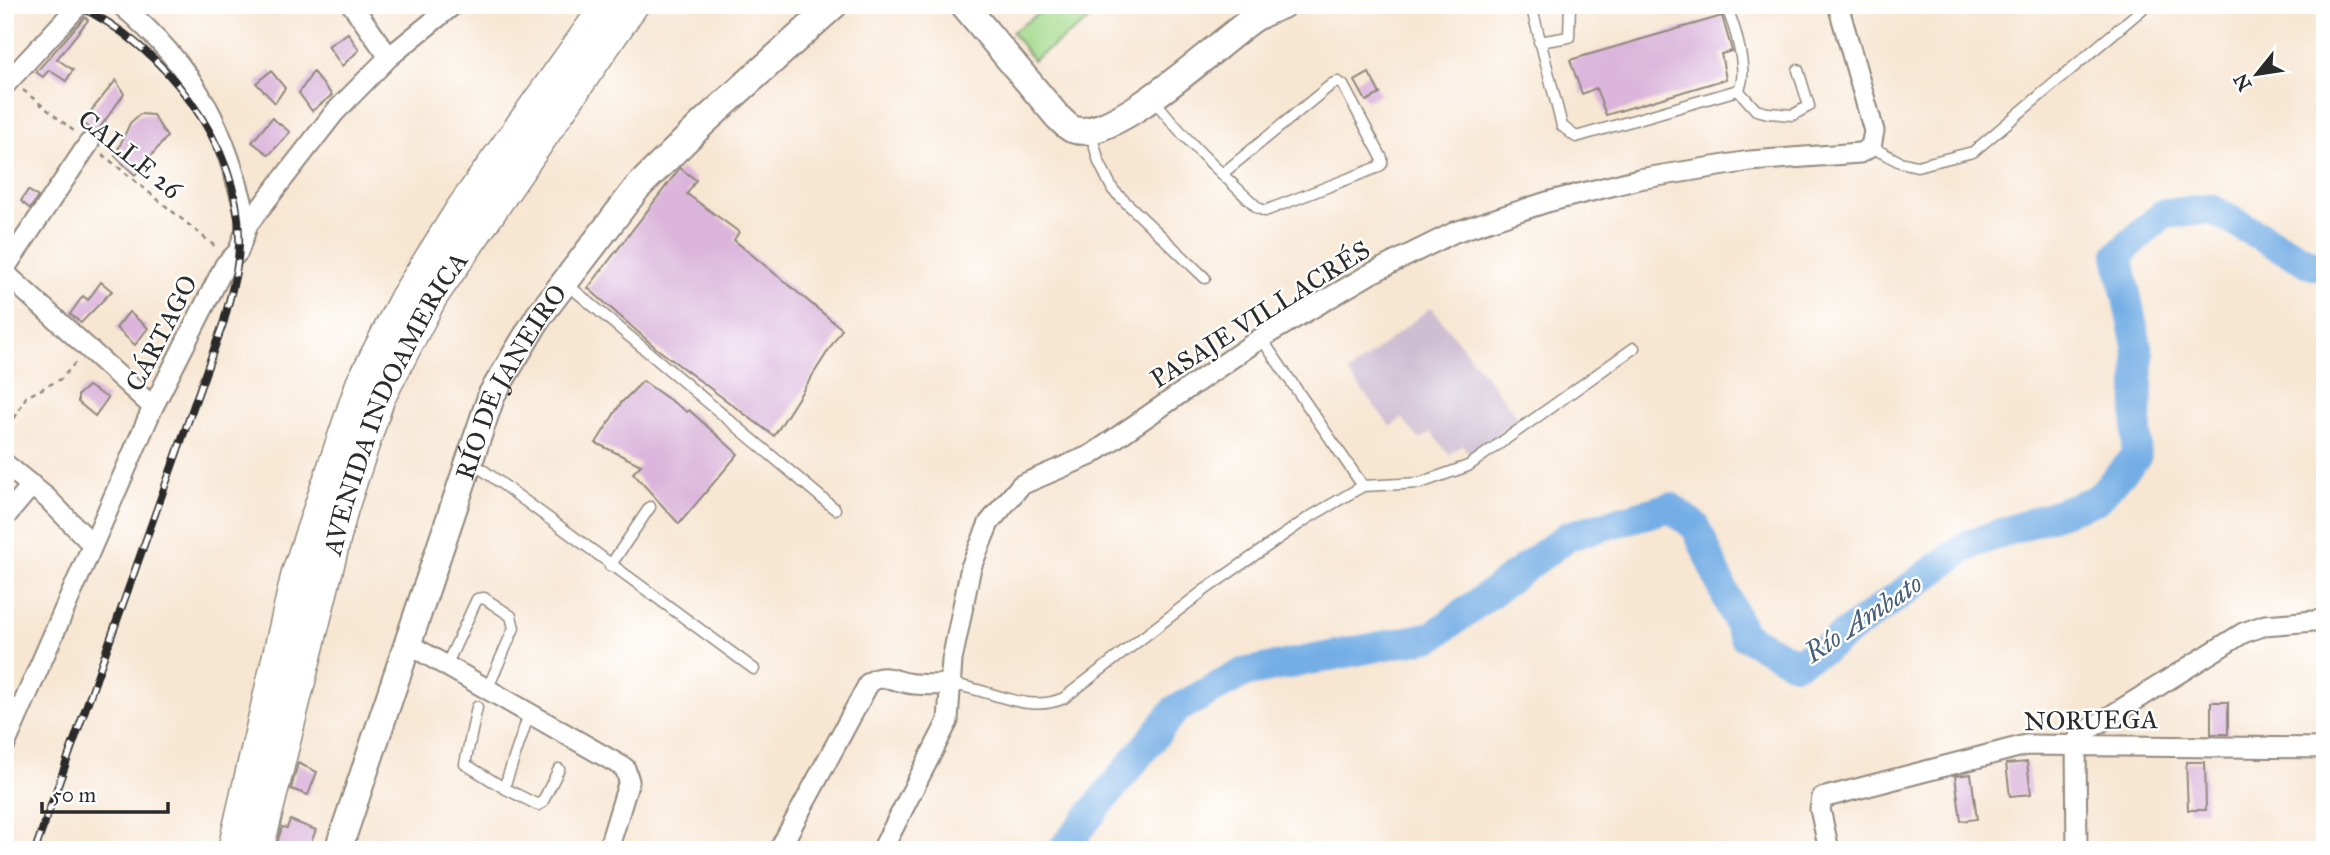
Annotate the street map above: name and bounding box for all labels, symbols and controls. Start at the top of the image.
north arrow [2222,38,2292,108]
text: N [2229,70,2257,95]
street label: CALLE 26 [72,103,189,206]
street label: PASAJE VILLACRÉS [1144,233,1376,395]
street label: AVENIDA INDOAMERICA [316,245,475,559]
street label: CÁRTAGO [118,270,204,396]
street label: RÍO DE JANEIRO [448,278,573,484]
water label: Río Ambato [1796,566,1929,671]
street label: NORUEGA [2024,703,2159,737]
scale bar [42,771,168,815]
text: 50 m [52,782,97,808]

